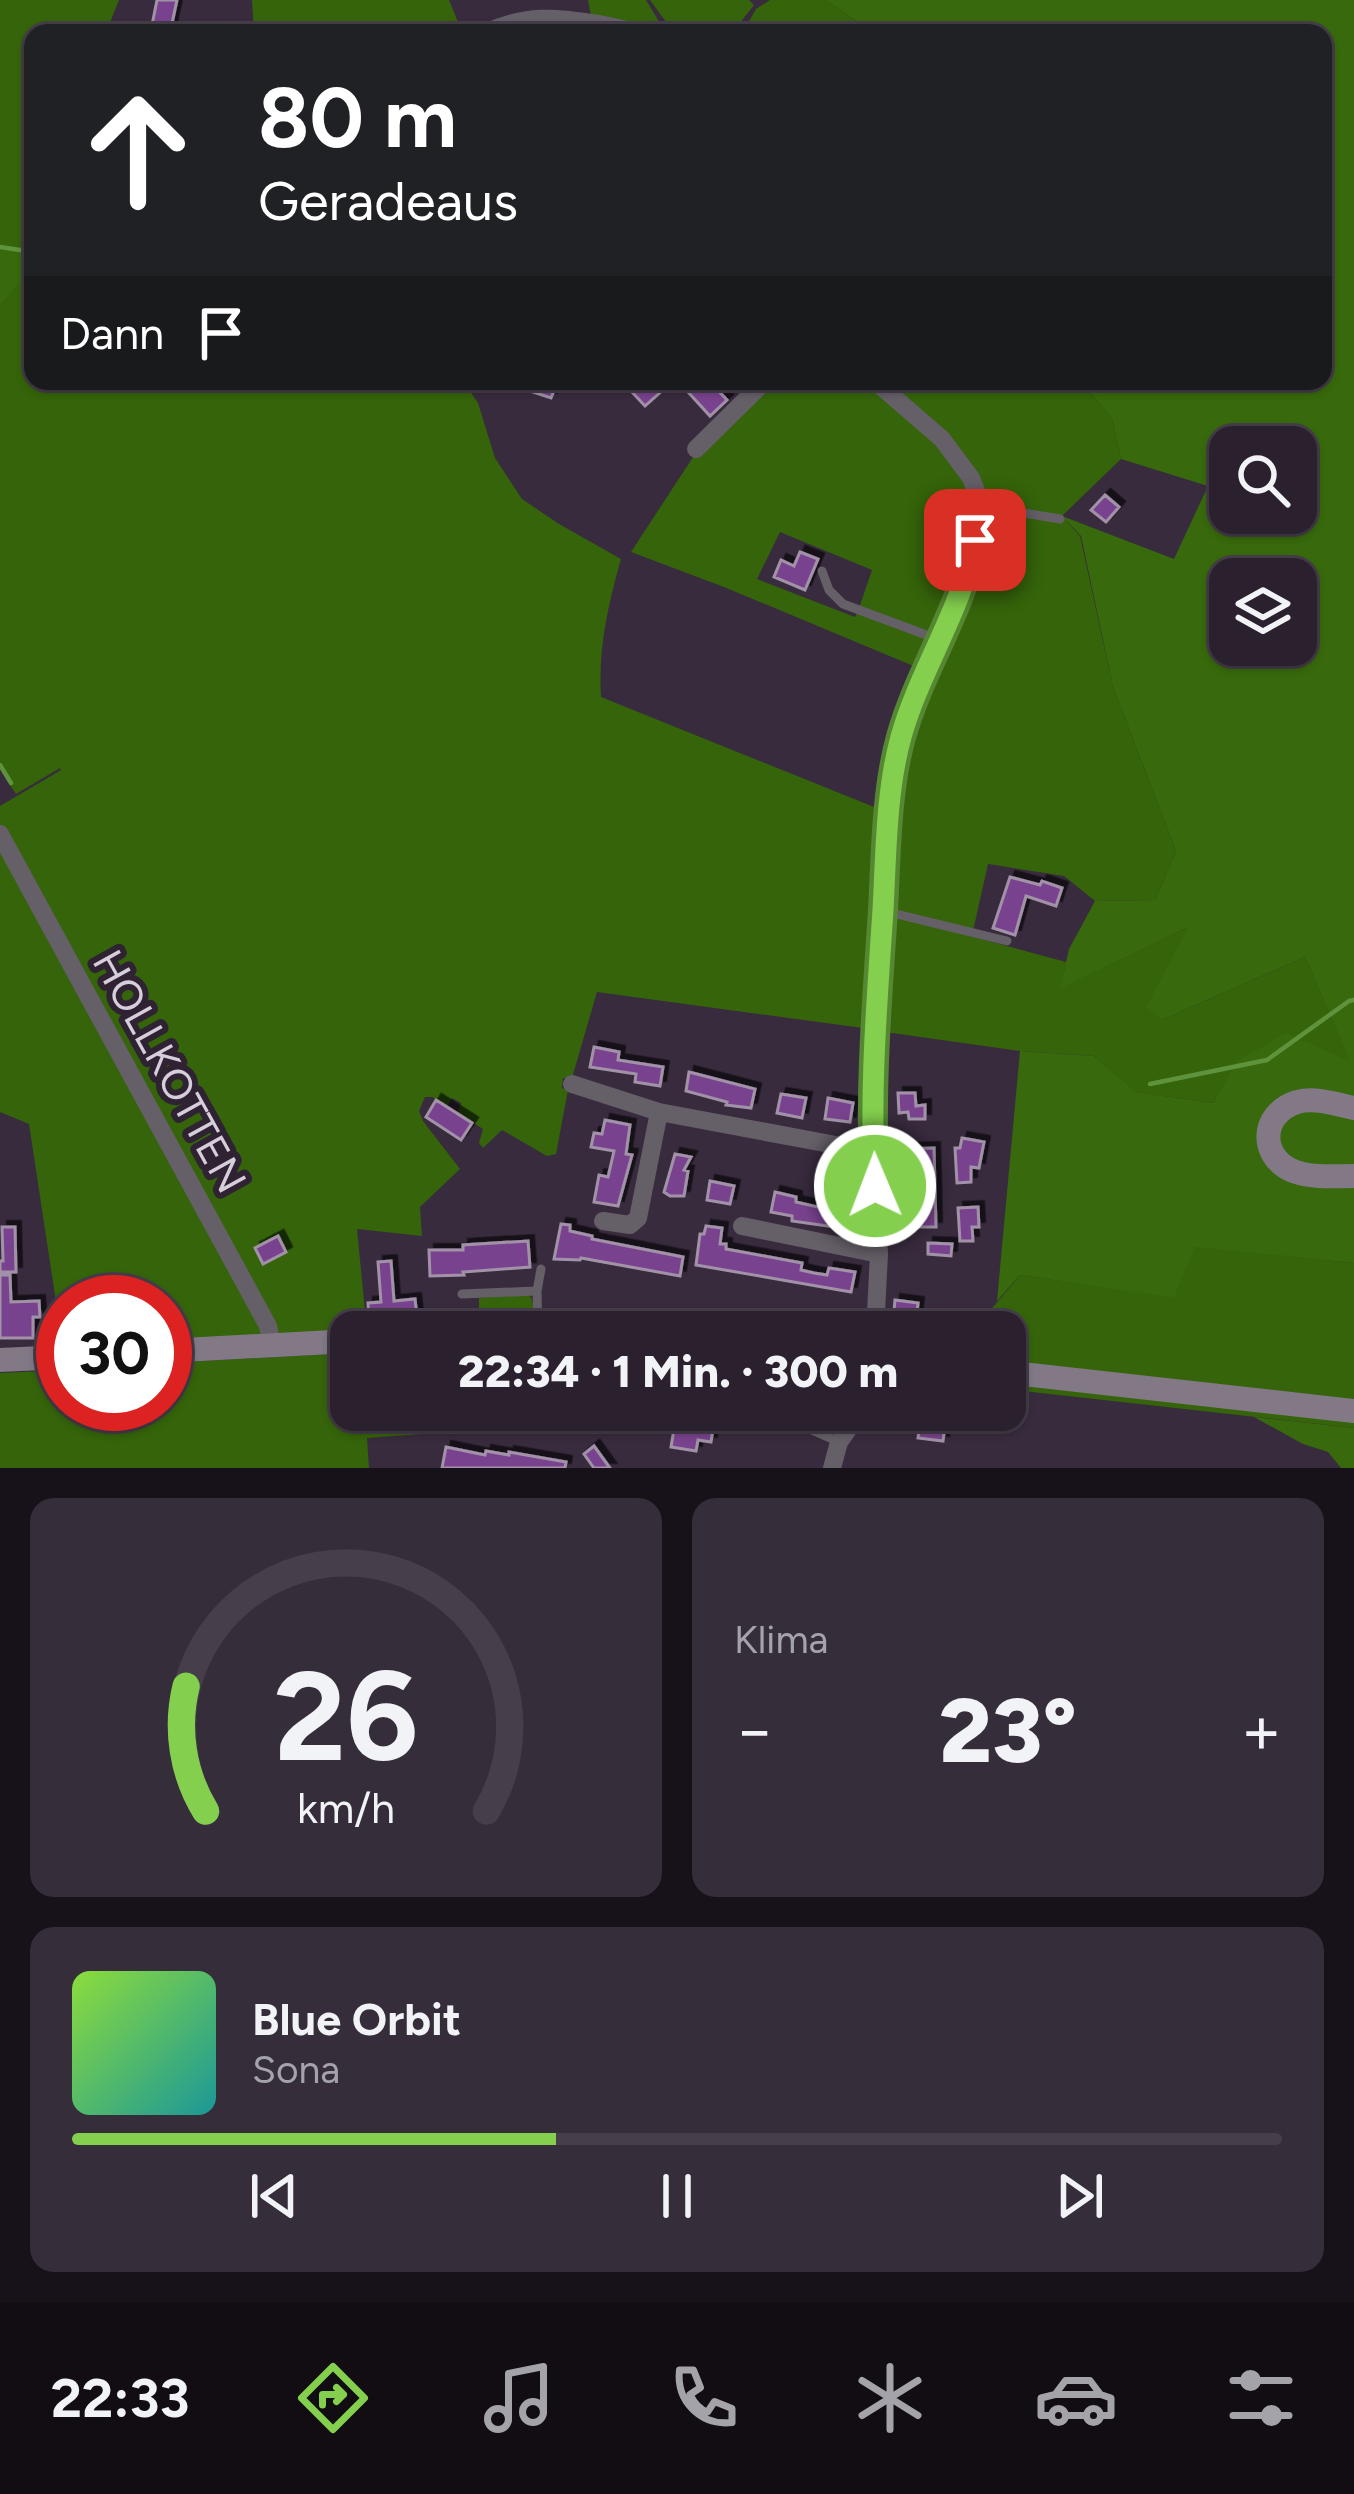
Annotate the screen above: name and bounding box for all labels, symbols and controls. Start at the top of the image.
text: 80 m [258,67,457,168]
icon: ahead [60,72,216,228]
text: Geradeaus [258,169,518,234]
icon: arrive [188,300,254,366]
text: Dann [60,306,164,360]
map controls [1209,426,1317,666]
button: search [1209,426,1317,534]
pin [924,489,1026,591]
icon: arrive [942,507,1008,573]
button: layers [1209,558,1317,666]
street label: HOLLKOTTEN [82,941,257,1201]
position arrow [812,1123,938,1249]
speed limit sign: 30 [36,1275,192,1431]
text: 22:34 · 1 Min. · 300 m [458,1344,898,1398]
text: Klima [734,1616,829,1663]
text: 26 [274,1641,418,1791]
text: 23° [939,1676,1077,1785]
text: − [734,1690,775,1770]
text: + [1241,1690,1282,1770]
text: km/h [297,1781,395,1833]
text: Blue Orbit [252,1992,461,2046]
text: Sona [252,2046,340,2093]
icon: previous [241,2163,307,2229]
icon: pause [644,2163,710,2229]
icon: next [1047,2163,1113,2229]
icon: directions [291,2356,375,2440]
icon: music [477,2356,561,2440]
icon: phone [662,2356,746,2440]
icon: climate [848,2356,932,2440]
icon: car [1034,2356,1118,2440]
icon: filters [1219,2356,1303,2440]
text: 22:33 [51,2366,190,2431]

